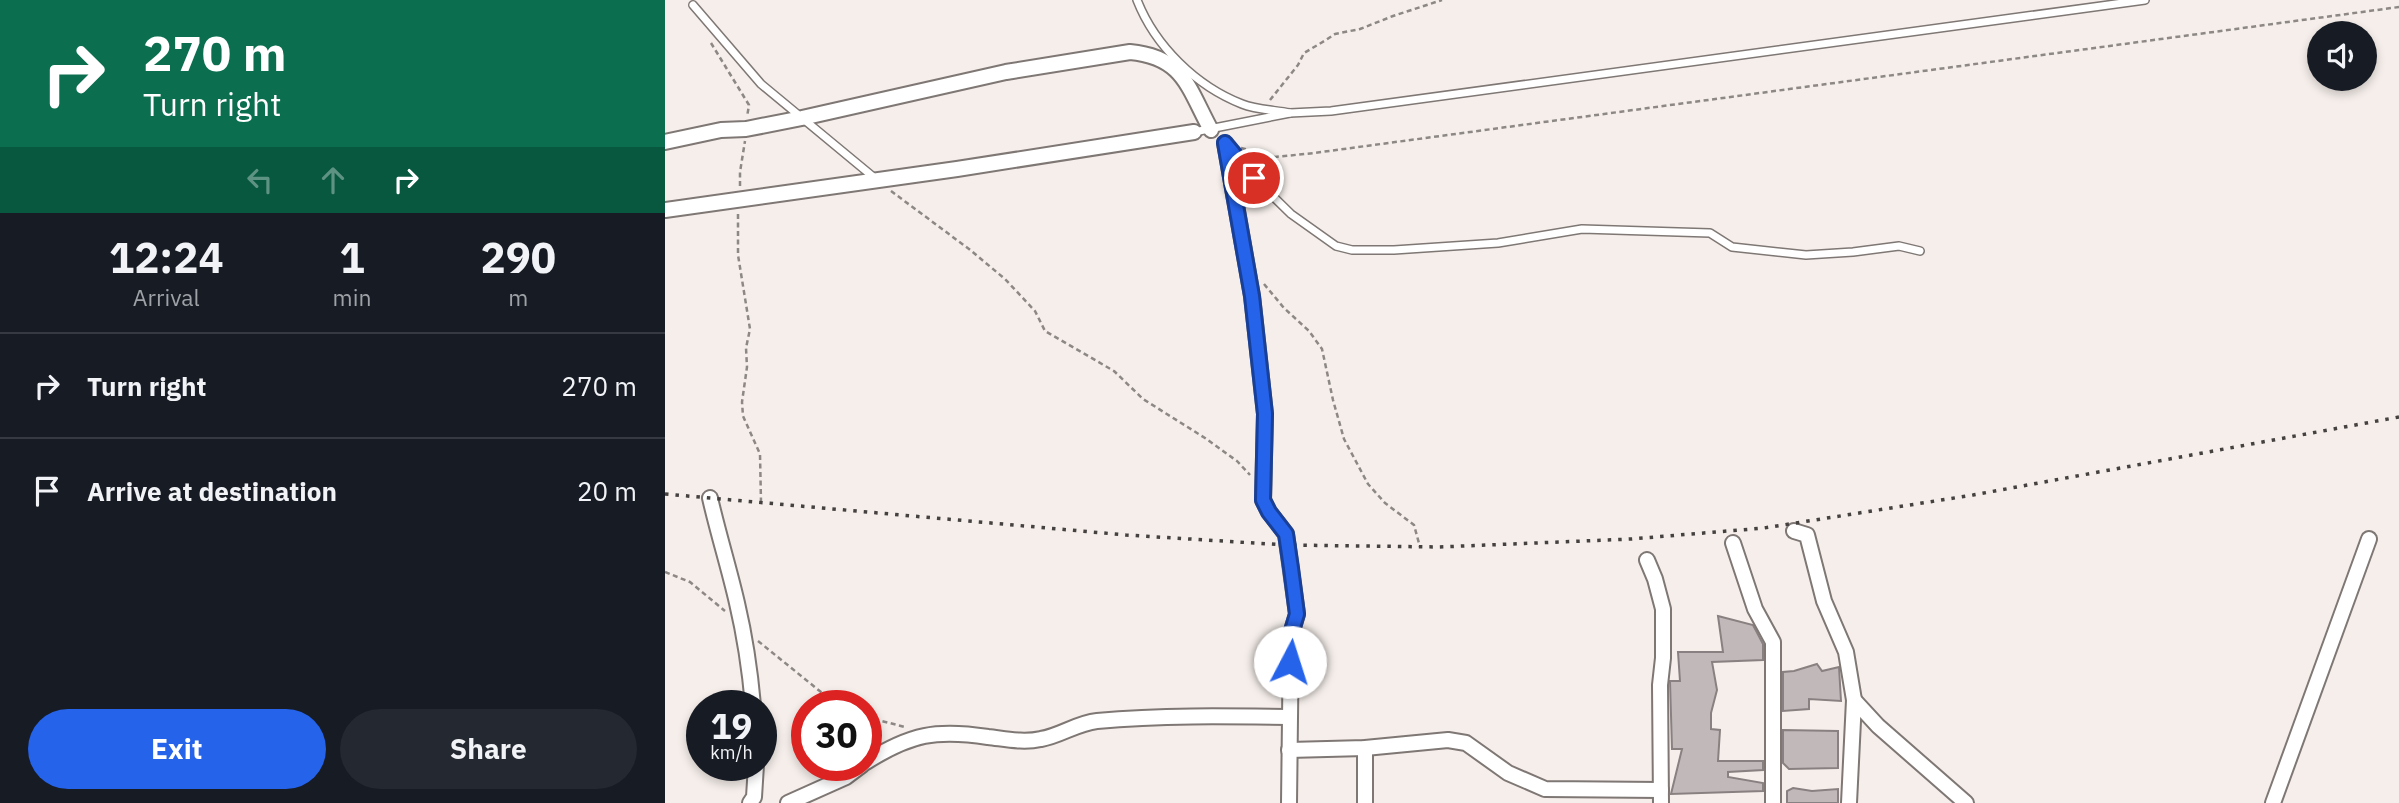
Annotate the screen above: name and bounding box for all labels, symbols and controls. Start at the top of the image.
text: 270 m [143,21,287,84]
map controls [2307,21,2377,91]
button: sound [2307,21,2377,91]
icon: right [28,28,119,119]
text: Turn right [143,83,281,125]
pin [1224,148,1284,208]
icon: arrive [1235,159,1273,197]
icon: left [241,161,279,199]
icon: ahead [314,161,352,199]
icon: right [387,161,425,199]
text: 12:24 [109,230,224,285]
text: 1 [339,230,365,285]
text: 290 [480,230,556,285]
text: Arrival [133,282,200,312]
text: min [333,282,371,312]
text: m [508,282,528,312]
icon: right [28,367,66,405]
text: Turn right [87,369,206,403]
text: 270 m [561,369,637,403]
icon: arrive [28,472,66,510]
text: Arrive at destination [87,474,337,508]
text: 20 m [577,474,637,508]
position arrow [1253,625,1327,699]
speed limit sign: 30 [791,690,882,781]
text: 19 [710,703,753,749]
button: Exit [28,709,326,789]
button: Share [340,709,637,789]
text: km/h [710,741,753,764]

